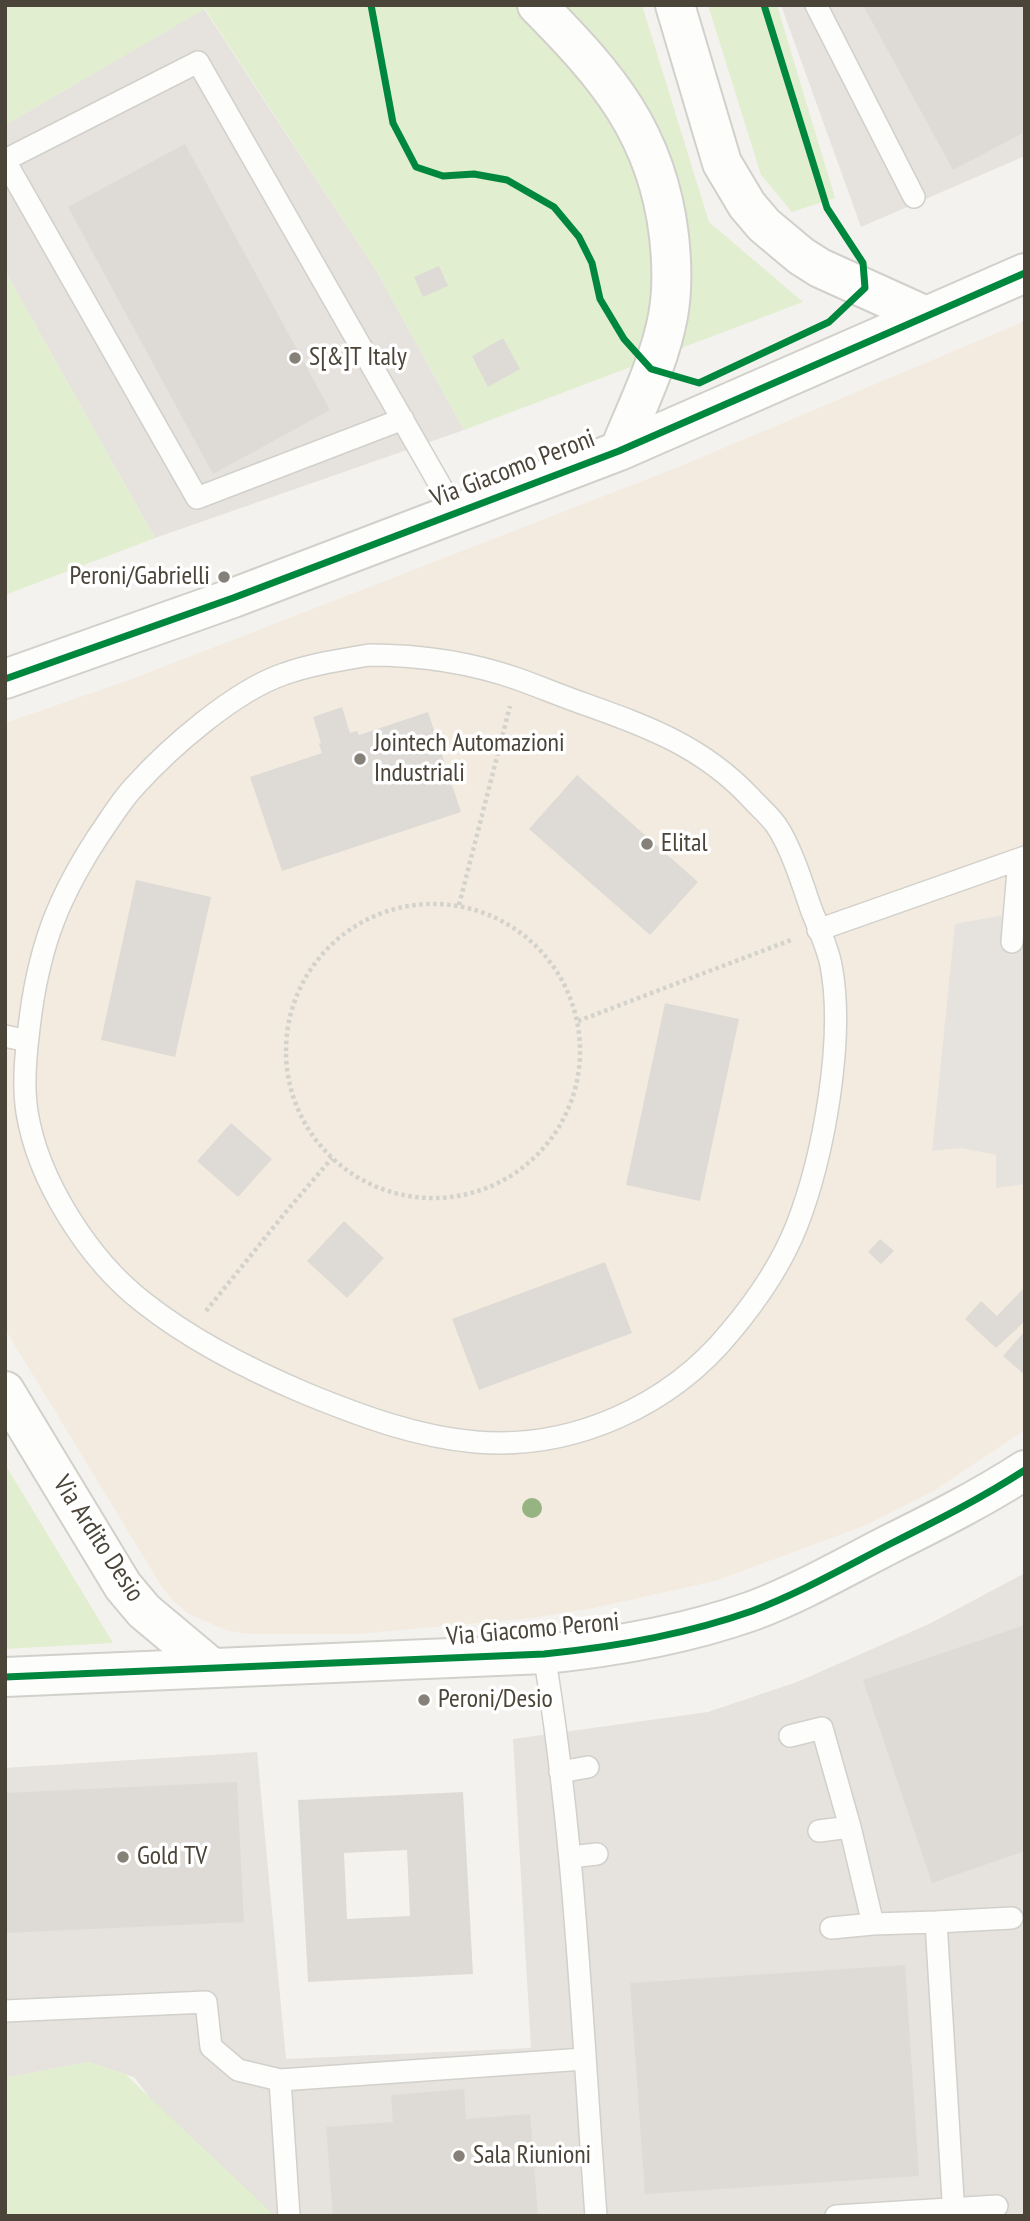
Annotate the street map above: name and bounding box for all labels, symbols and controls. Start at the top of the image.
place label: S[&]T Italy [309,342,407,374]
marker: S[&]T Italy [287,350,303,366]
street label: Via Giacomo Peroni [427,423,599,515]
place label: Peroni/Gabrielli [69,561,210,593]
marker: Peroni/Gabrielli [216,569,232,585]
place label: Jointech Automazioni Industriali [374,728,565,790]
marker: Jointech Automazioni Industriali [352,751,368,767]
place label: Elital [661,828,707,860]
marker: Elital [639,836,655,852]
street label: Via Ardito Desio [46,1470,150,1608]
street label: Via Giacomo Peroni [445,1607,621,1653]
place label: Peroni/Desio [438,1684,553,1716]
marker: Peroni/Desio [416,1692,432,1708]
place label: Gold TV [137,1841,207,1873]
marker: Gold TV [115,1849,131,1865]
place label: Sala Riunioni [473,2140,591,2172]
marker: Sala Riunioni [451,2148,467,2164]

